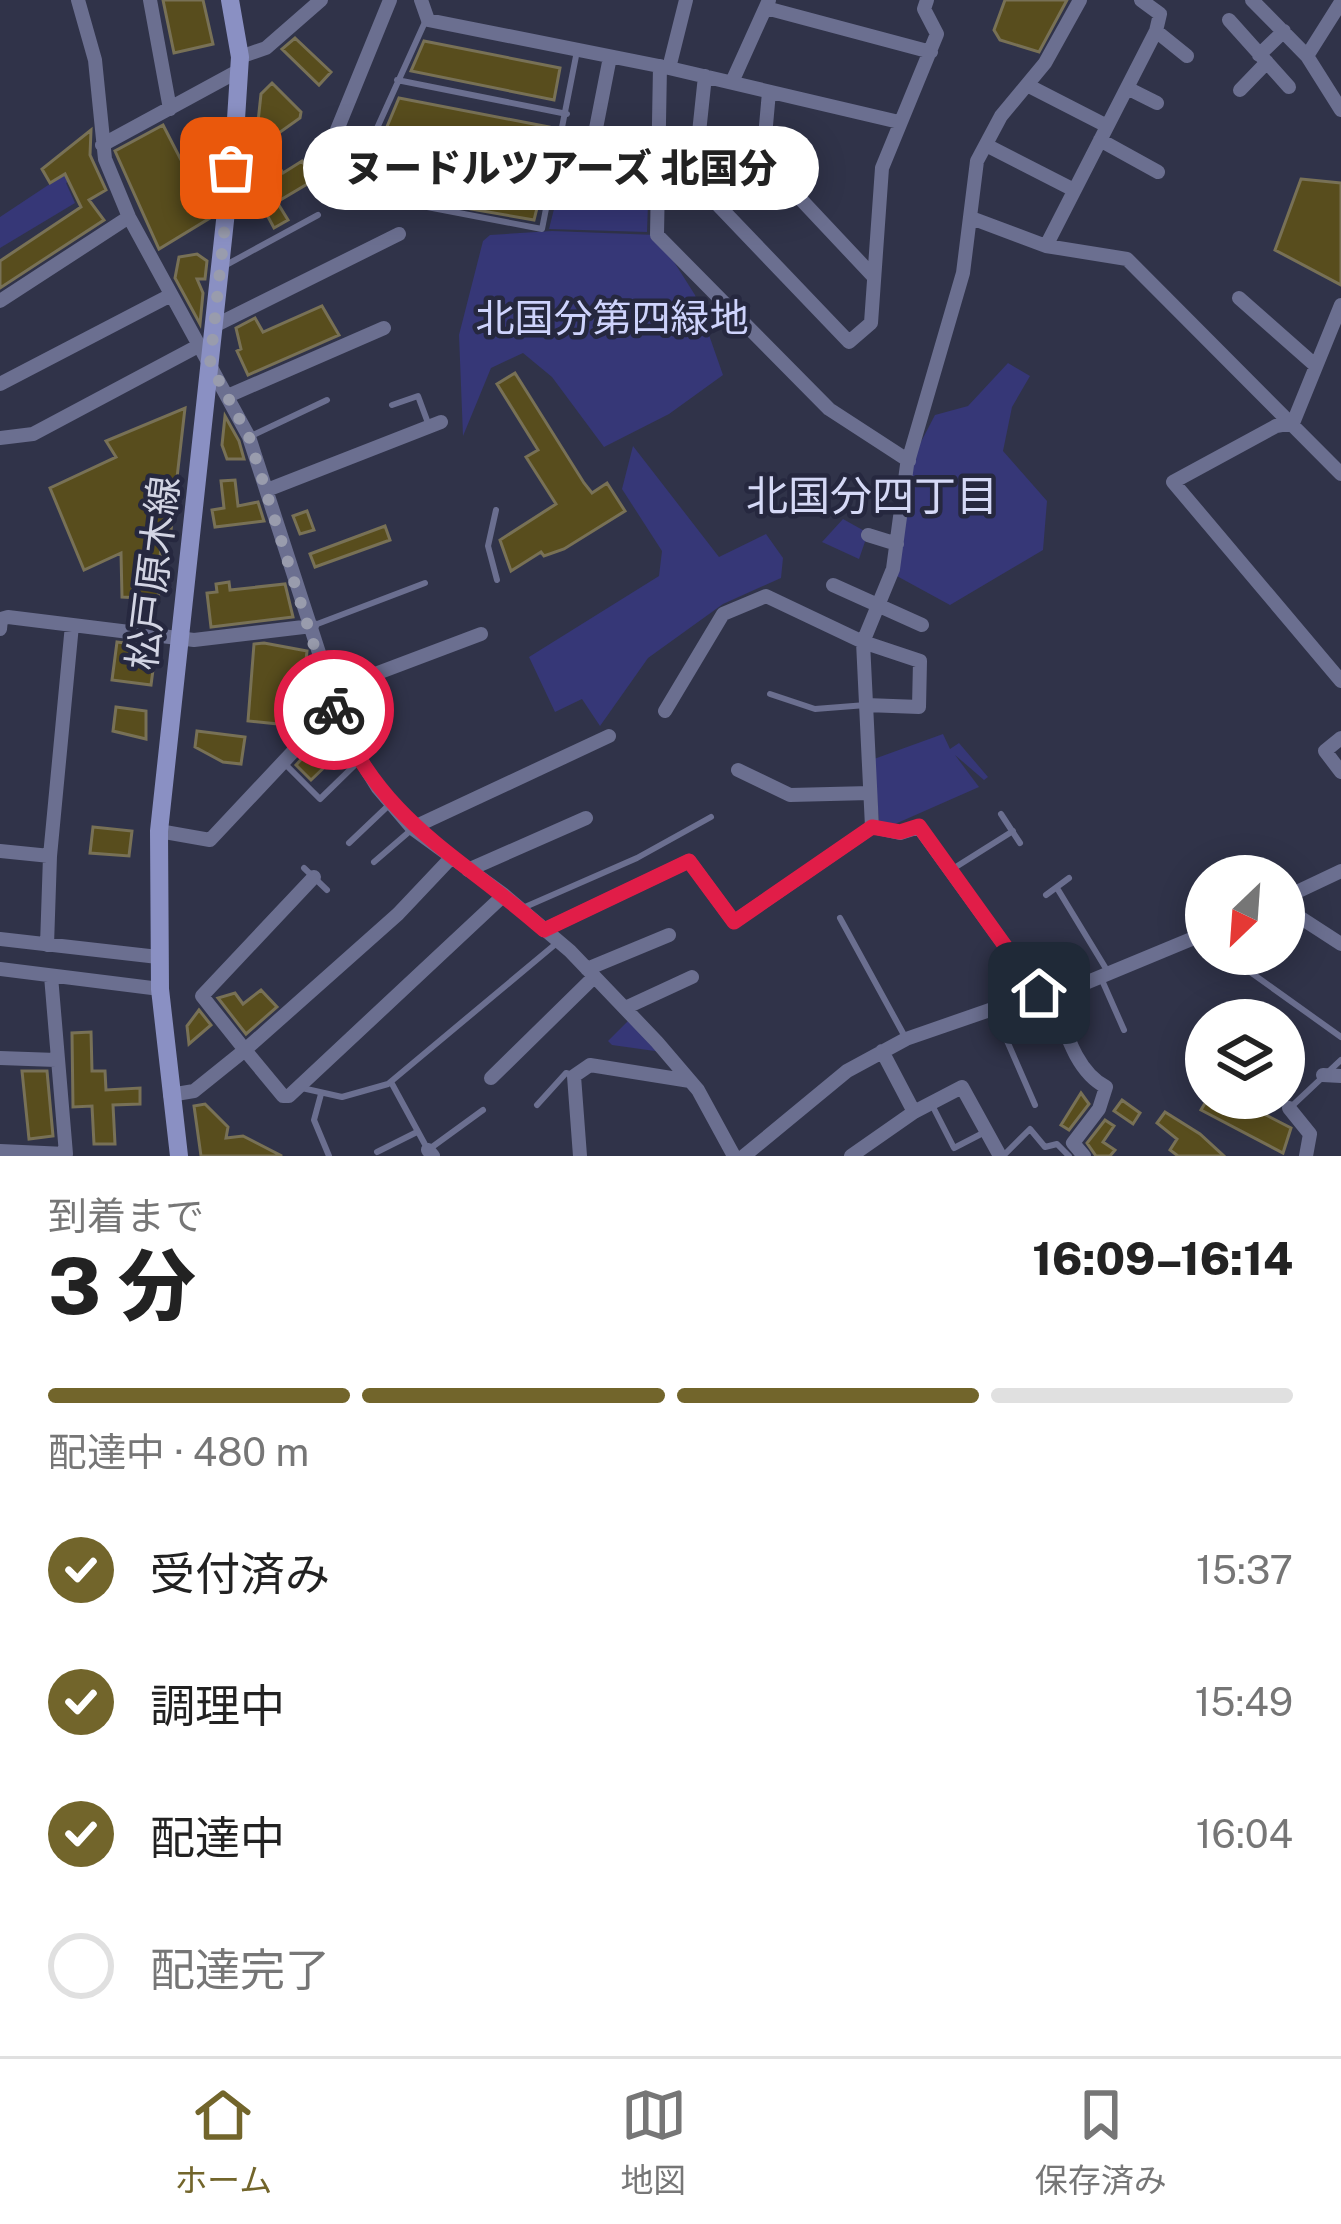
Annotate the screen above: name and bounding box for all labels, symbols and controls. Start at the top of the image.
pin [180,117,282,219]
callout: ヌードルツアーズ 北国分 [303,126,819,210]
icon: bag [198,135,264,201]
text: ヌードルツアーズ 北国分 [344,145,778,191]
park label: 北国分第四緑地 [475,295,749,341]
district label: 北国分四丁目 [746,471,998,520]
street label: 松戸原木線 [118,473,188,673]
courier [274,650,394,770]
icon: bike [301,677,367,743]
north arrow [1185,855,1305,975]
map controls [1185,855,1305,1119]
pin [988,942,1090,1044]
icon: home [1006,960,1072,1026]
button: layers [1185,999,1305,1119]
text: 到着まで [48,1193,204,1239]
text: 16:09–16:14 [1032,1232,1293,1285]
text: 3 分 [48,1240,196,1332]
text: 配達中 · 480 m [48,1429,309,1475]
icon: check [48,1537,114,1603]
text: 受付済み [150,1547,330,1600]
text: 15:37 [1196,1547,1293,1593]
icon: check [48,1669,114,1735]
text: 調理中 [150,1679,285,1732]
text: 15:49 [1195,1679,1293,1725]
icon: check [48,1801,114,1867]
text: 配達中 [150,1811,285,1864]
text: 16:04 [1196,1811,1293,1857]
text: 配達完了 [150,1943,330,1996]
tab: ホーム [174,2082,272,2202]
tab: 地図 [621,2082,687,2202]
tab: 保存済み [1035,2082,1167,2202]

